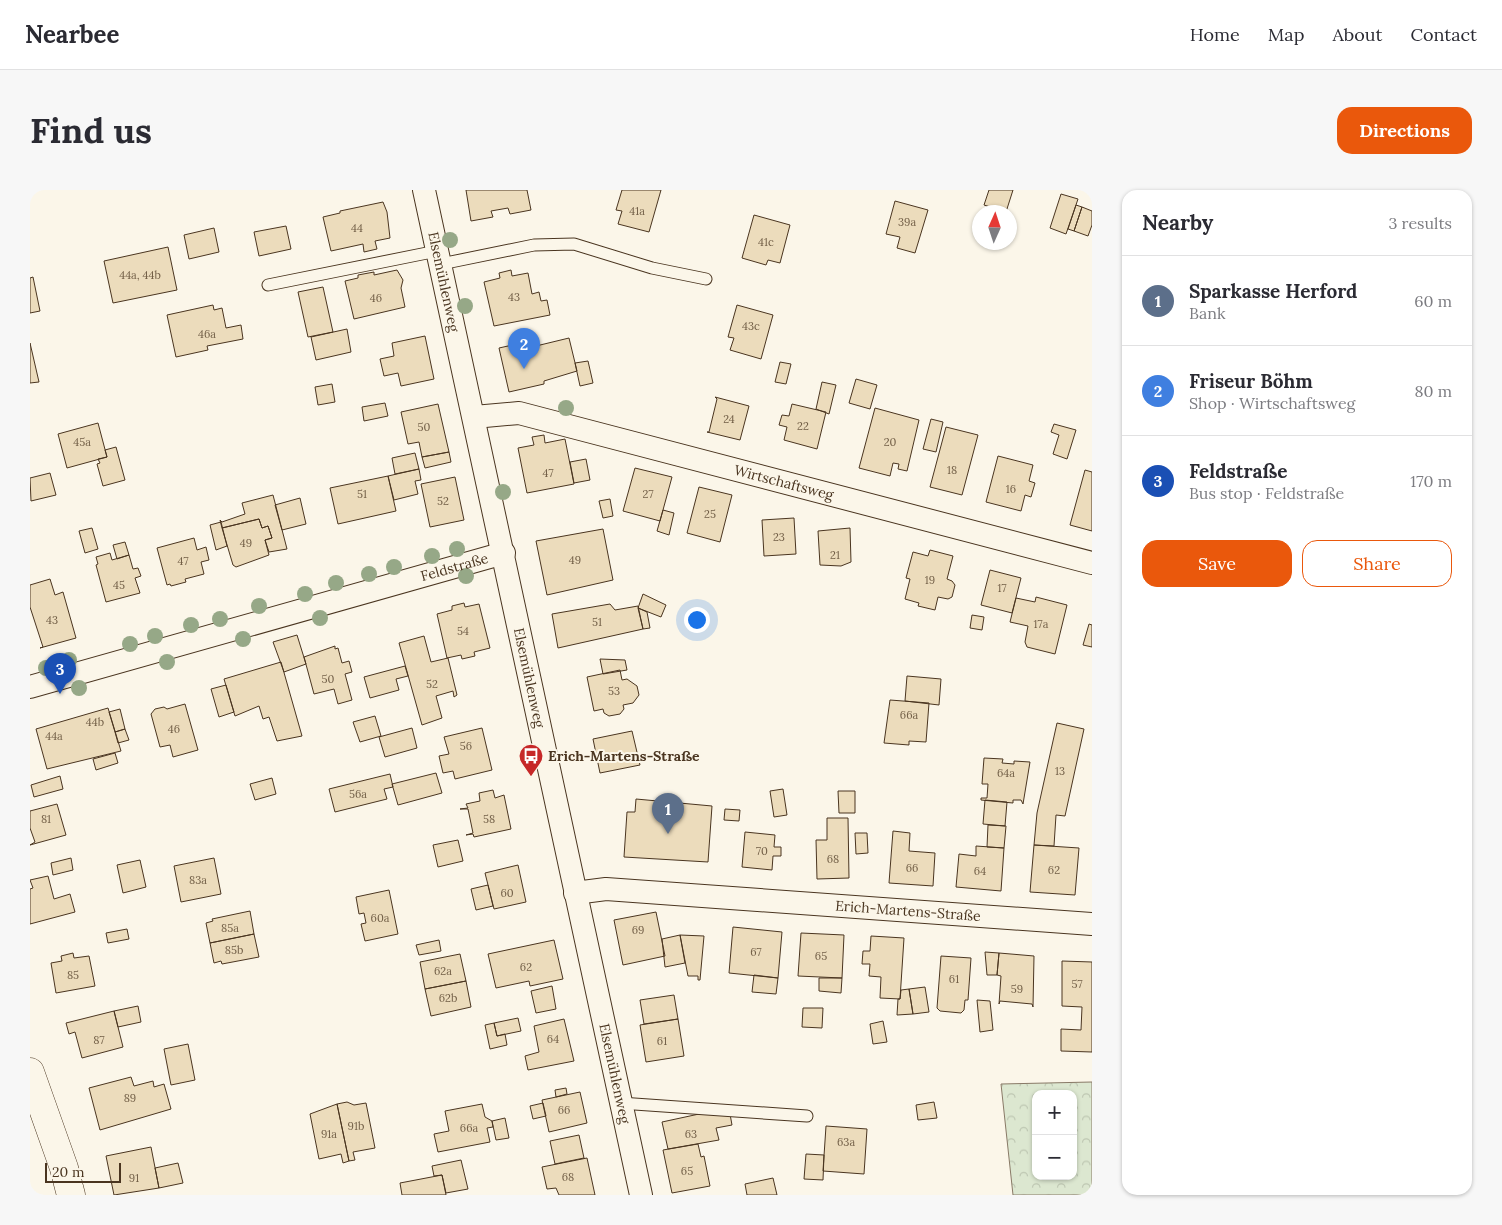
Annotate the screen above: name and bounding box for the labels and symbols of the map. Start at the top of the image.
house number: 41a [629,204,645,218]
north arrow [972,205,1017,250]
house number: 39a [898,215,916,229]
house number: 44 [351,221,363,235]
street label: Elsemühlenweg [424,230,463,334]
house number: 41c [758,235,774,249]
house number: 44a, 44b [119,268,161,282]
house number: 43 [508,290,520,304]
house number: 46 [370,291,382,305]
house number: 43c [742,319,760,333]
house number: 46a [198,327,216,341]
pin: 2 [508,328,540,369]
house number: 24 [723,412,735,426]
house number: 22 [797,419,809,433]
house number: 50 [418,420,431,434]
house number: 45a [73,435,91,449]
house number: 20 [884,435,897,449]
street label: Wirtschaftsweg [732,461,836,504]
house number: 18 [947,463,957,477]
house number: 47 [542,466,554,480]
house number: 16 [1006,482,1016,496]
house number: 51 [357,487,367,501]
house number: 27 [643,487,653,501]
house number: 52 [437,494,449,508]
house number: 25 [704,507,716,521]
house number: 23 [773,530,785,544]
house number: 49 [240,536,252,550]
house number: 21 [830,548,840,562]
street label: Feldstraße [418,549,491,585]
house number: 49 [569,553,581,567]
house number: 47 [177,554,189,568]
house number: 19 [925,573,935,587]
house number: 45 [113,578,125,592]
house number: 17 [997,581,1007,595]
your location [684,607,710,633]
house number: 43 [46,613,58,627]
house number: 51 [592,615,602,629]
house number: 17a [1034,617,1049,631]
house number: 54 [457,624,469,638]
street label: Elsemühlenweg [510,626,549,730]
pin: 3 [44,653,76,694]
house number: 50 [322,672,335,686]
house number: 52 [426,677,438,691]
house number: 53 [608,684,620,698]
house number: 66a [900,708,919,722]
house number: 44b [86,715,104,729]
house number: 46 [168,722,180,736]
house number: 44a [45,729,63,743]
house number: 56 [460,739,472,753]
bus stop icon: Erich-Martens-Straße [518,743,544,777]
place label: Erich-Martens-Straße [548,747,700,765]
house number: 13 [1055,764,1065,778]
house number: 64a [997,766,1015,780]
house number: 56a [349,787,367,801]
pin: 1 [652,793,684,834]
house number: 81 [41,812,51,826]
house number: 58 [483,812,495,826]
house number: 70 [756,844,768,858]
house number: 68 [827,852,839,866]
house number: 66 [906,861,918,875]
house number: 62 [1048,863,1060,877]
house number: 64 [974,864,986,878]
house number: 83a [189,873,207,887]
house number: 60 [500,886,514,900]
street label: Erich-Martens-Straße [835,897,982,925]
house number: 60a [371,911,390,925]
house number: 85a [221,921,239,935]
house number: 69 [632,923,644,937]
house number: 85b [225,943,243,957]
house number: 67 [750,945,762,959]
house number: 65 [815,949,827,963]
house number: 62 [520,960,532,974]
house number: 62a [434,964,452,978]
house number: 85 [67,968,79,982]
house number: 61 [949,972,959,986]
house number: 57 [1071,977,1083,991]
house number: 59 [1011,982,1023,996]
house number: 62b [439,991,457,1005]
street label: Elsemühlenweg [595,1022,634,1126]
house number: 64 [547,1032,559,1046]
house number: 87 [93,1033,105,1047]
house number: 61 [657,1034,667,1048]
house number: 89 [124,1091,136,1105]
house number: 66 [558,1103,570,1117]
house number: 91b [348,1119,364,1133]
house number: 66a [460,1121,479,1135]
house number: 91a [321,1127,337,1141]
house number: 63 [685,1127,697,1141]
house number: 63a [837,1135,855,1149]
scale bar [45,1160,121,1183]
house number: 65 [681,1164,693,1178]
house number: 68 [562,1170,574,1184]
house number: 91 [129,1171,139,1185]

